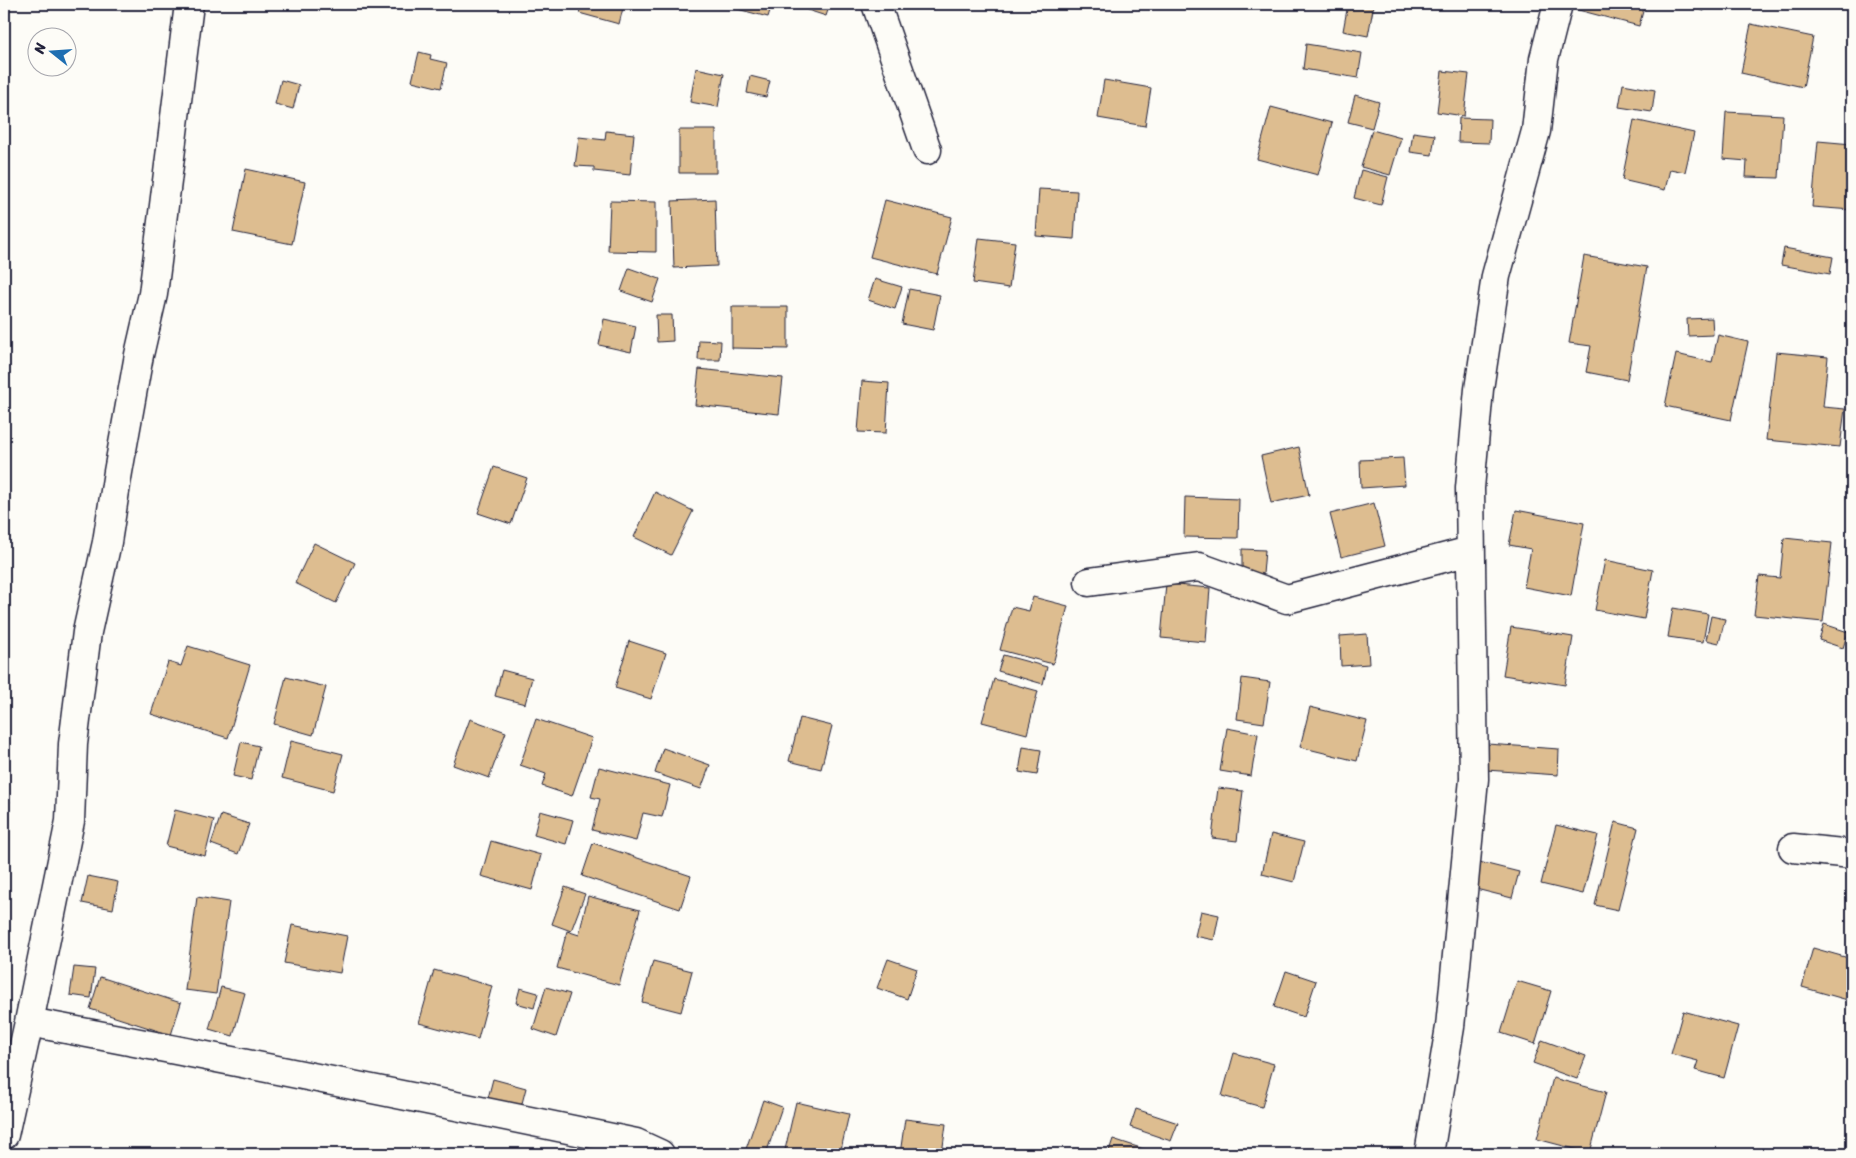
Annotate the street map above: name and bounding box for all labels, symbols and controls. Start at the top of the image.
north arrow [28,28,78,78]
text: N [26,40,54,58]

